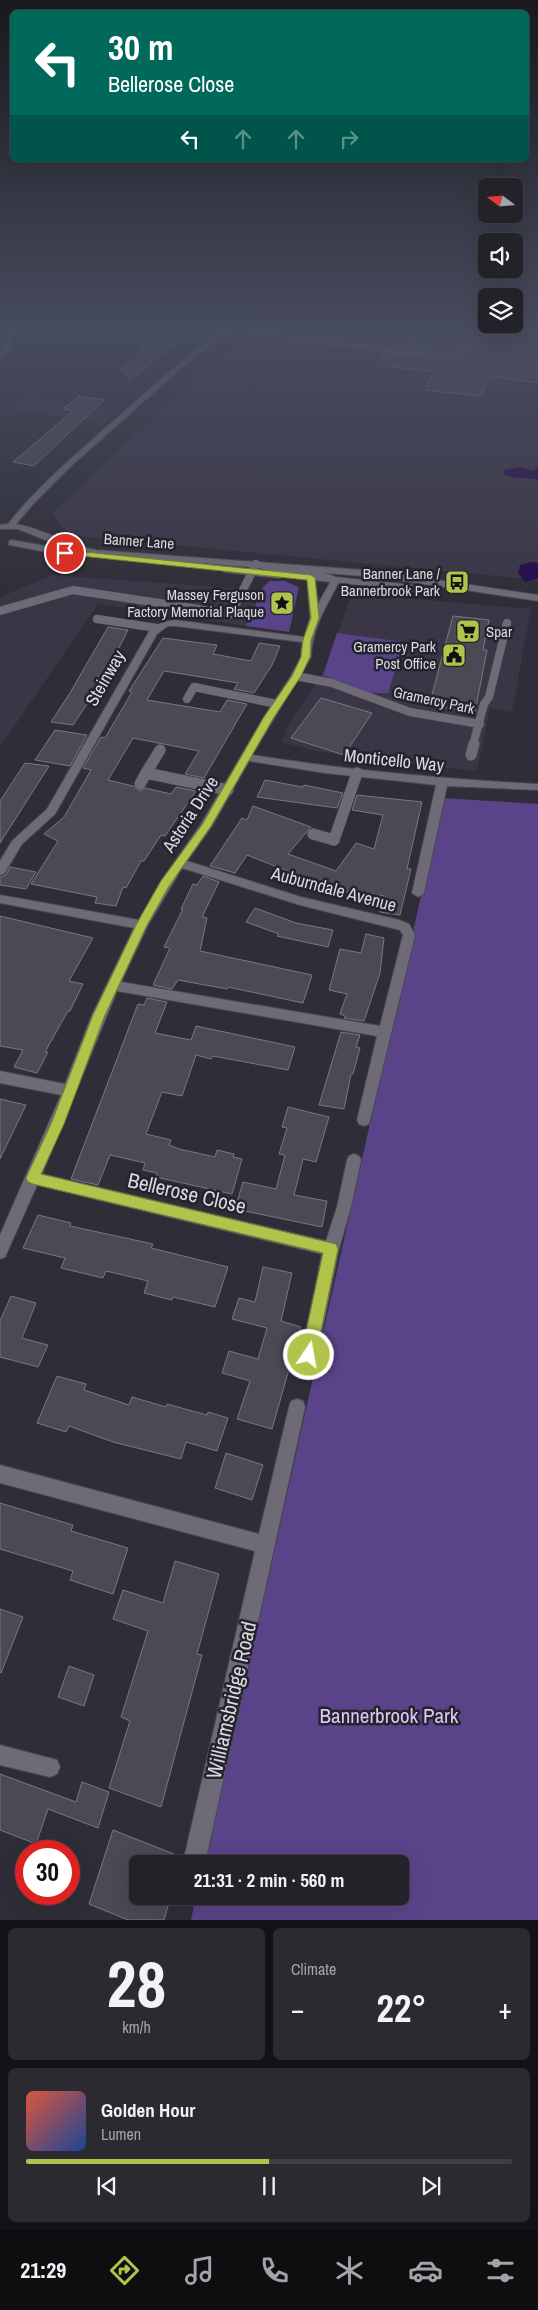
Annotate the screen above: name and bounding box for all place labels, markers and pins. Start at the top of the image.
pin [44,532,86,574]
place label: Banner Lane / Bannerbrook Park [341,563,441,601]
bus stop icon: Banner Lane / Bannerbrook Park [444,569,470,595]
place label: Massey Ferguson Factory Memorial Plaque [127,584,264,622]
place icon: Massey Ferguson Factory Memorial Plaque [269,590,295,616]
supermarket icon: Spar [455,618,481,644]
place label: Spar [486,621,512,642]
place label: Gramercy Park Post Office [353,636,437,674]
public building icon: Gramercy Park Post Office [441,642,467,668]

